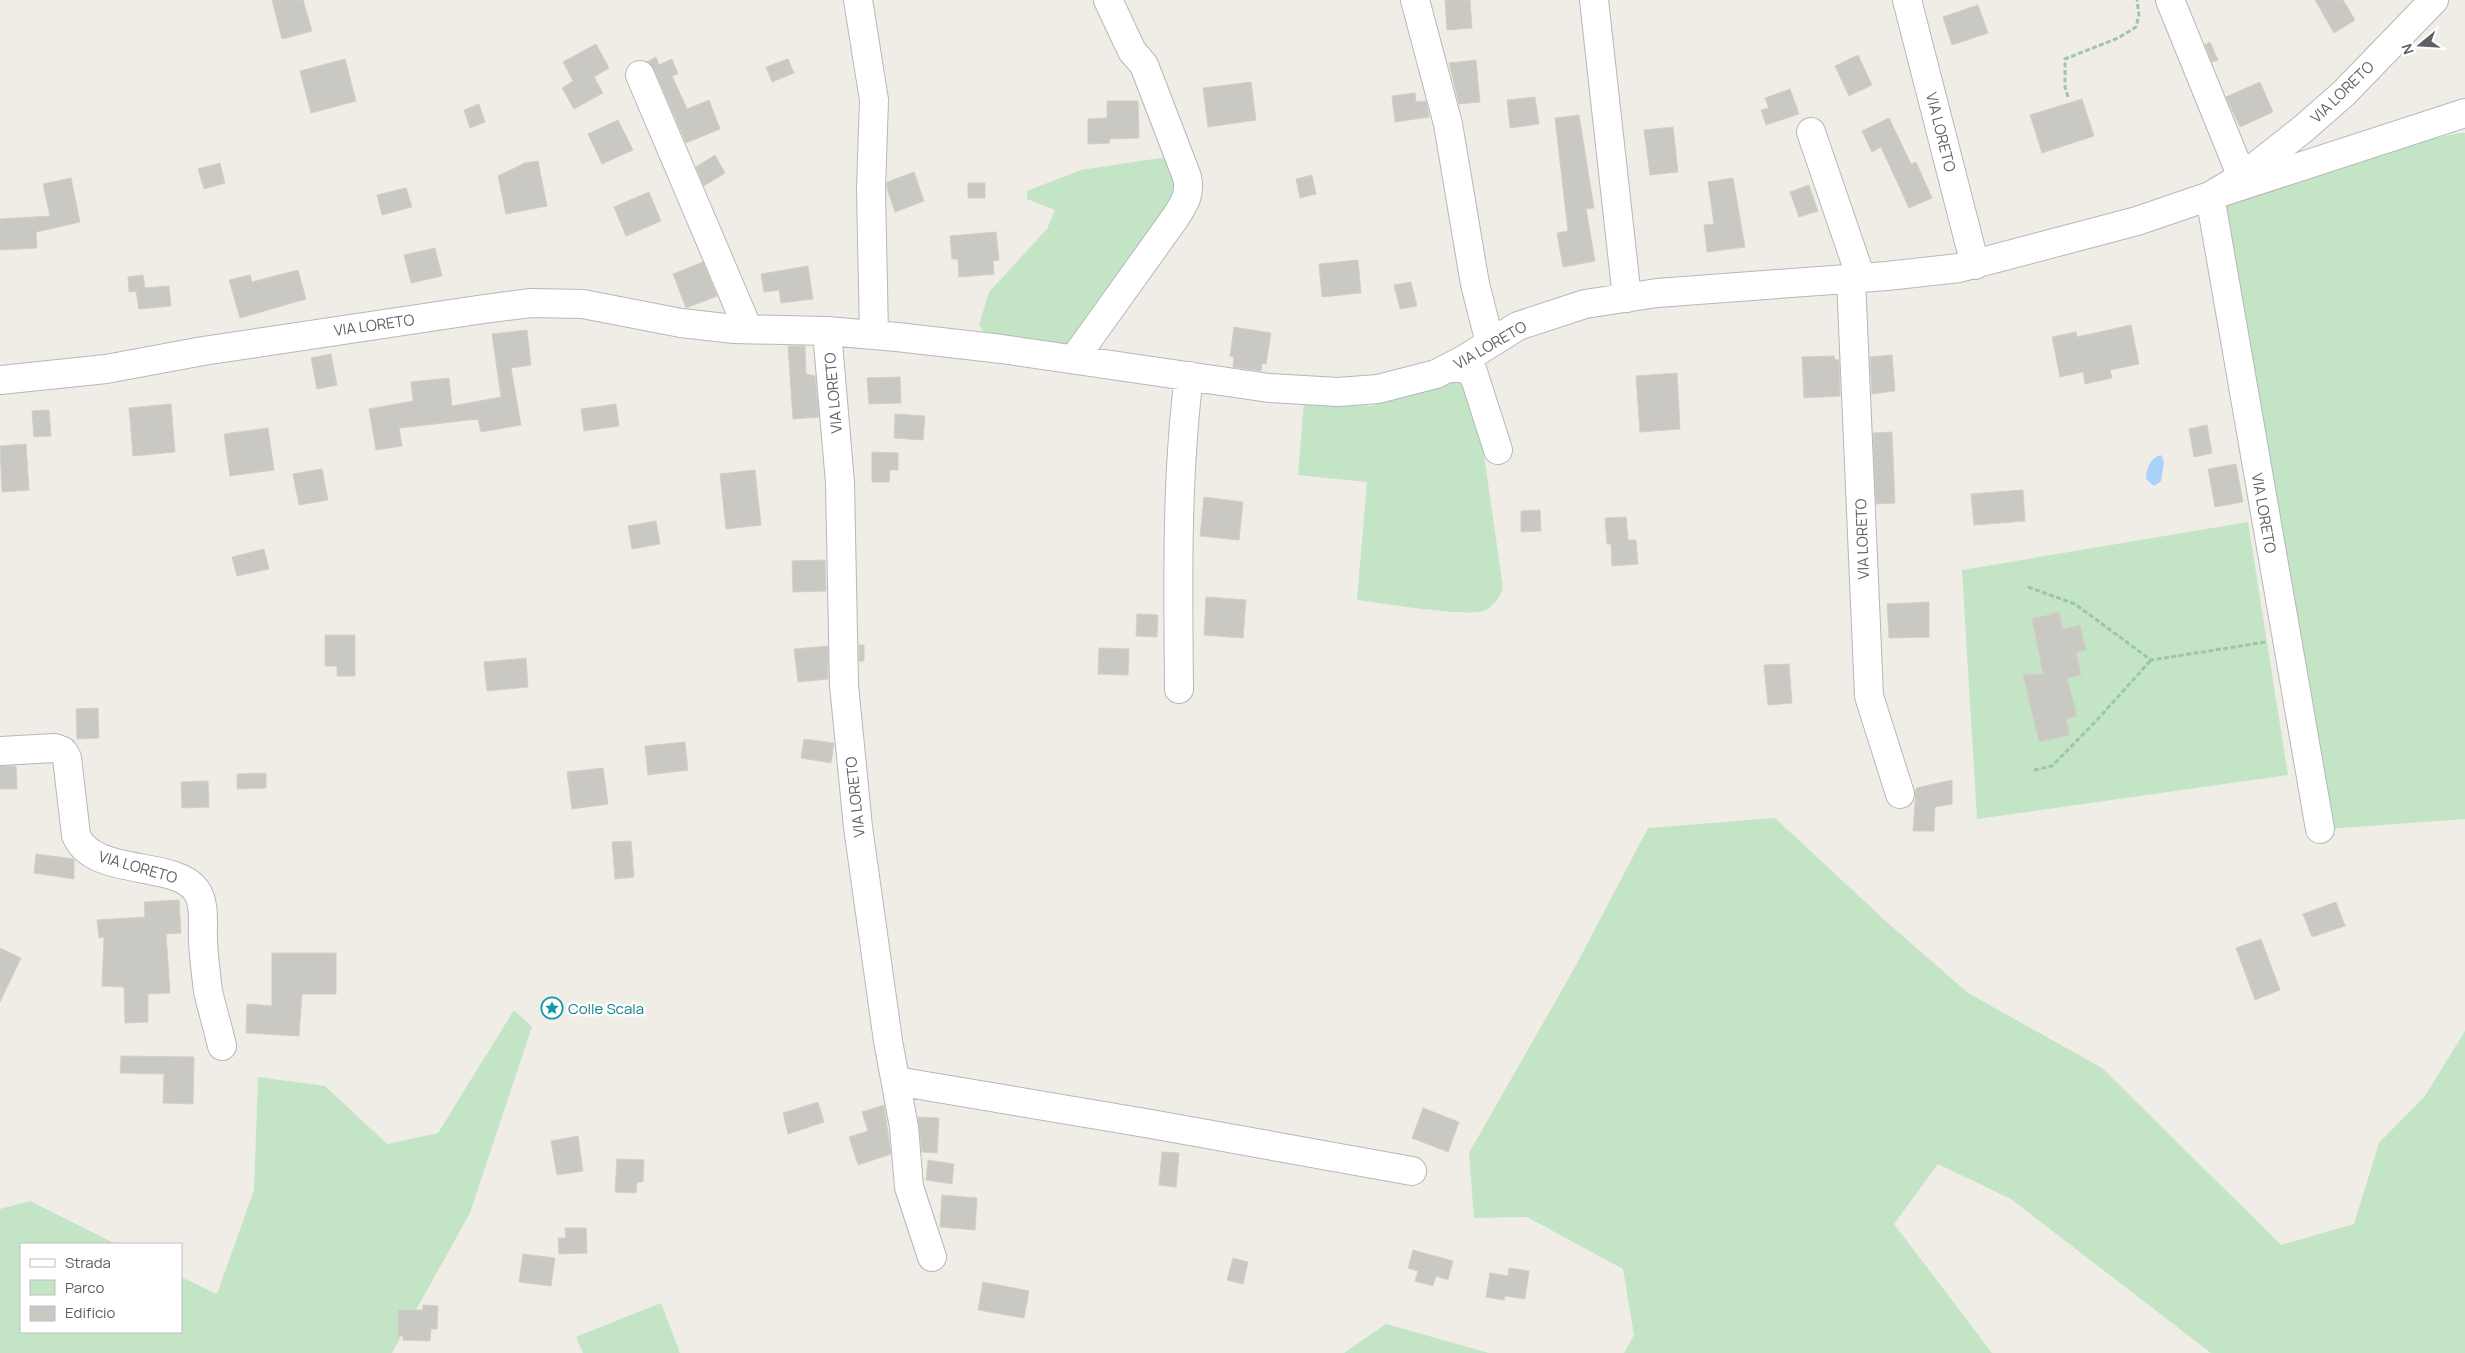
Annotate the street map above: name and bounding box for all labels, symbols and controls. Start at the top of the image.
north arrow [2395,20,2445,70]
text: N [2397,41,2418,57]
street label: VIA LORETO [2306,56,2379,128]
street label: VIA LORETO [1921,90,1961,174]
street label: VIA LORETO [332,309,416,341]
street label: VIA LORETO [1450,316,1530,374]
street label: VIA LORETO [819,352,847,434]
street label: VIA LORETO [2247,471,2281,555]
street label: VIA LORETO [1850,498,1874,580]
street label: VIA LORETO [840,755,870,838]
street label: VIA LORETO [96,846,180,888]
place icon: Colle Scala [540,996,564,1020]
place label: Colle Scala [568,998,644,1019]
legend [20,1243,182,1333]
text: Strada [65,1252,111,1273]
text: Parco [65,1277,104,1298]
text: Edificio [65,1302,116,1323]

